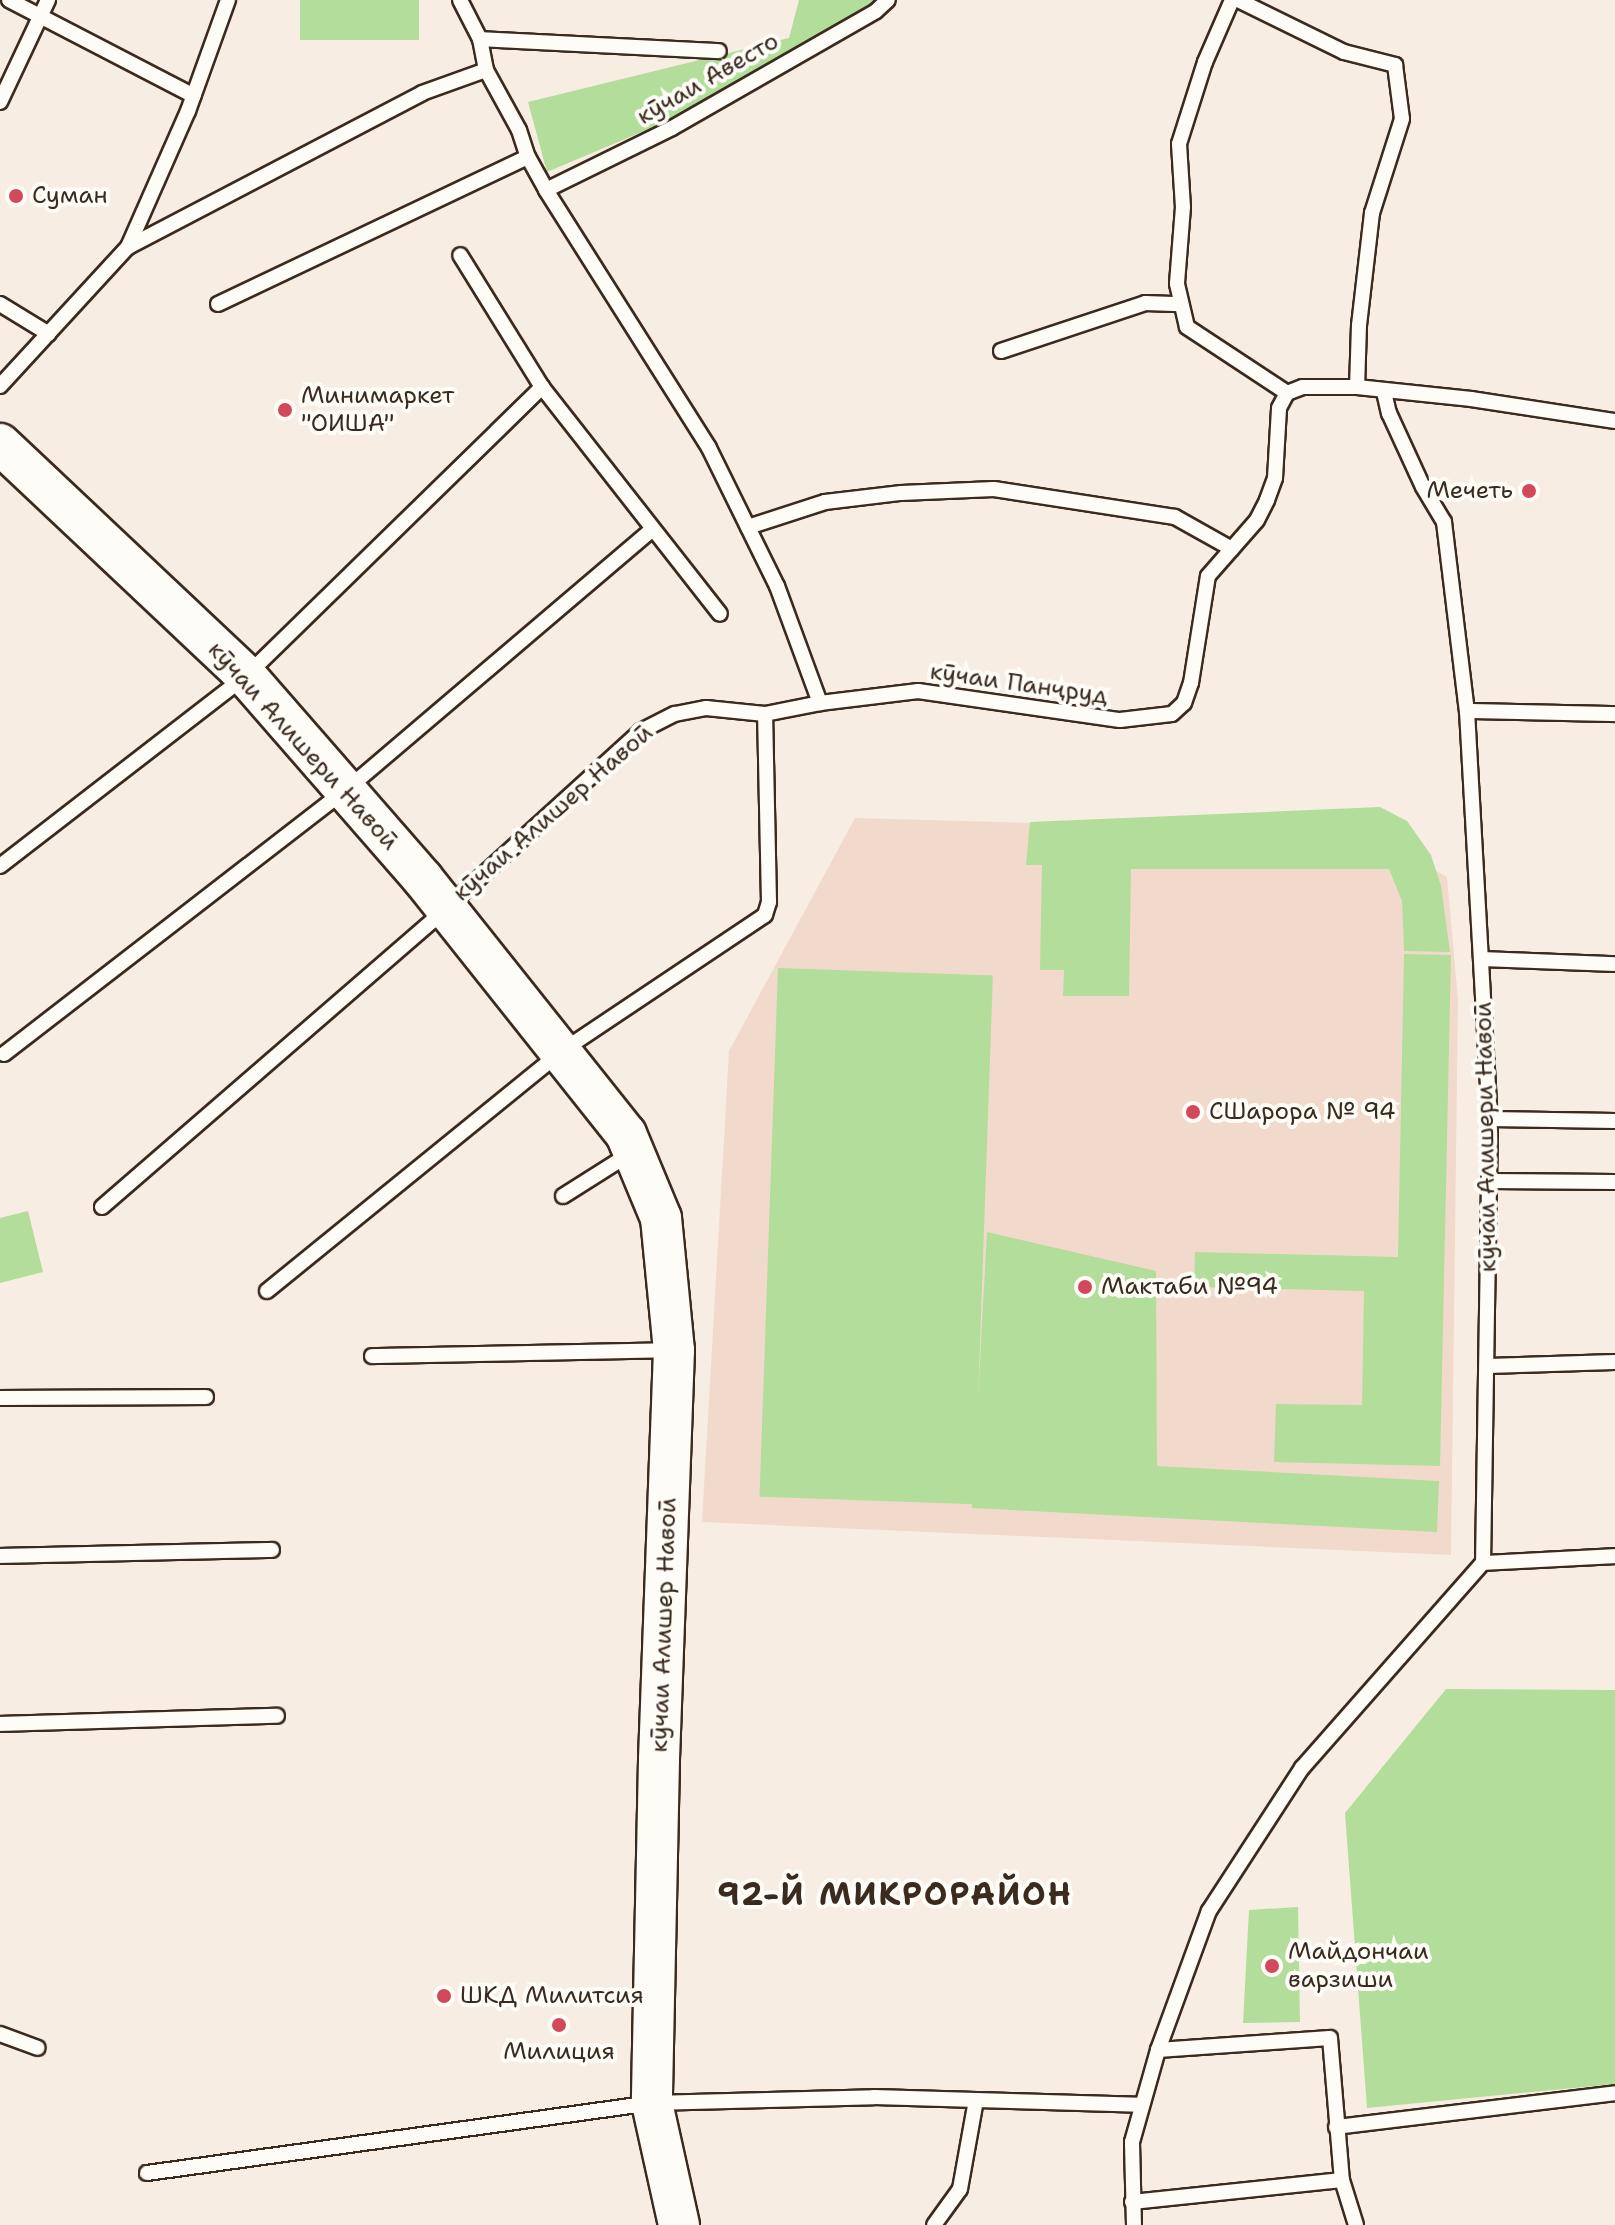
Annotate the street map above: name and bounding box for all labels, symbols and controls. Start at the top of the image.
street label: кӯчаи Авесто [632,27,784,131]
place label: Суман [32,182,108,210]
marker: Суман [7,187,25,205]
place label: Минимаркет "ОИША" [301,382,454,438]
marker: Минимаркет "ОИША" [276,401,294,419]
place label: Мечеть [1426,477,1513,505]
marker: Мечеть [1520,482,1538,500]
street label: кӯчаи Алишери Навоӣ [202,636,404,856]
street label: кӯчаи Панҷруд [928,657,1110,711]
street label: кӯчаи Алишер Навоӣ [447,718,659,908]
street label: кӯчаи Алишери Навоӣ [1469,1001,1503,1273]
place label: СШарора № 94 [1209,1098,1396,1126]
marker: СШарора № 94 [1184,1103,1202,1121]
place label: Мактаби №94 [1101,1273,1278,1301]
marker: Мактаби №94 [1076,1278,1094,1296]
street label: кӯчаи Алишер Навоӣ [645,1497,683,1753]
district label: 92-Й МИКРОРАЙОН [717,1875,1073,1913]
place label: Майдончаи варзиши [1288,1938,1429,1994]
marker: Майдончаи варзиши [1263,1957,1281,1975]
place label: ШКД Милитсия [460,1982,644,2010]
marker: ШКД Милитсия [435,1987,453,2005]
marker: Милиция [550,2016,568,2034]
place label: Милиция [503,2038,615,2066]

